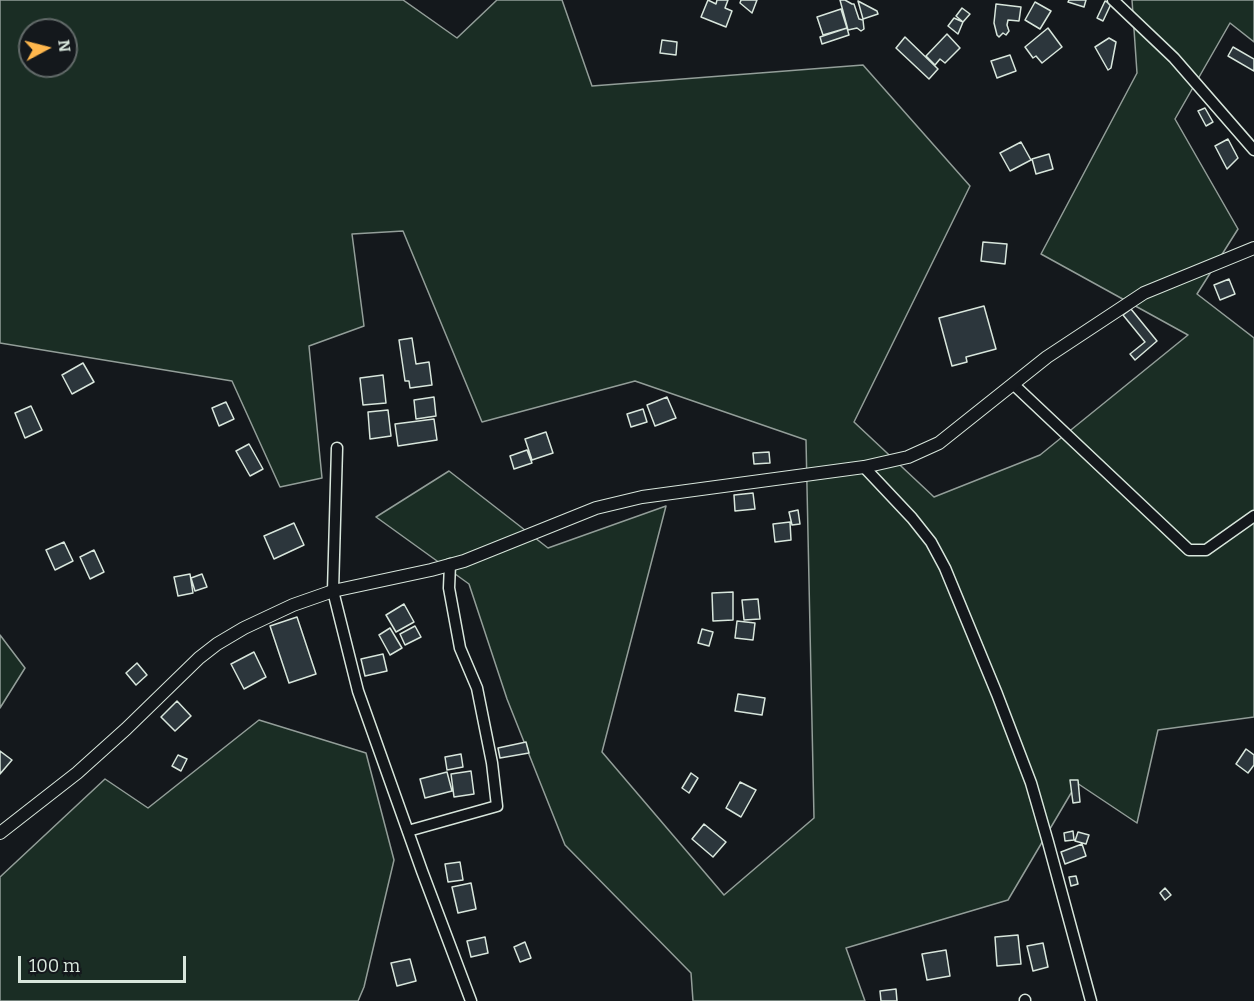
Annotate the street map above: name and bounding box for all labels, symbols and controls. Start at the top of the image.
north arrow [18,18,78,78]
text: N [54,39,75,53]
scale bar [21,944,189,982]
text: 100 m [29,955,80,977]

